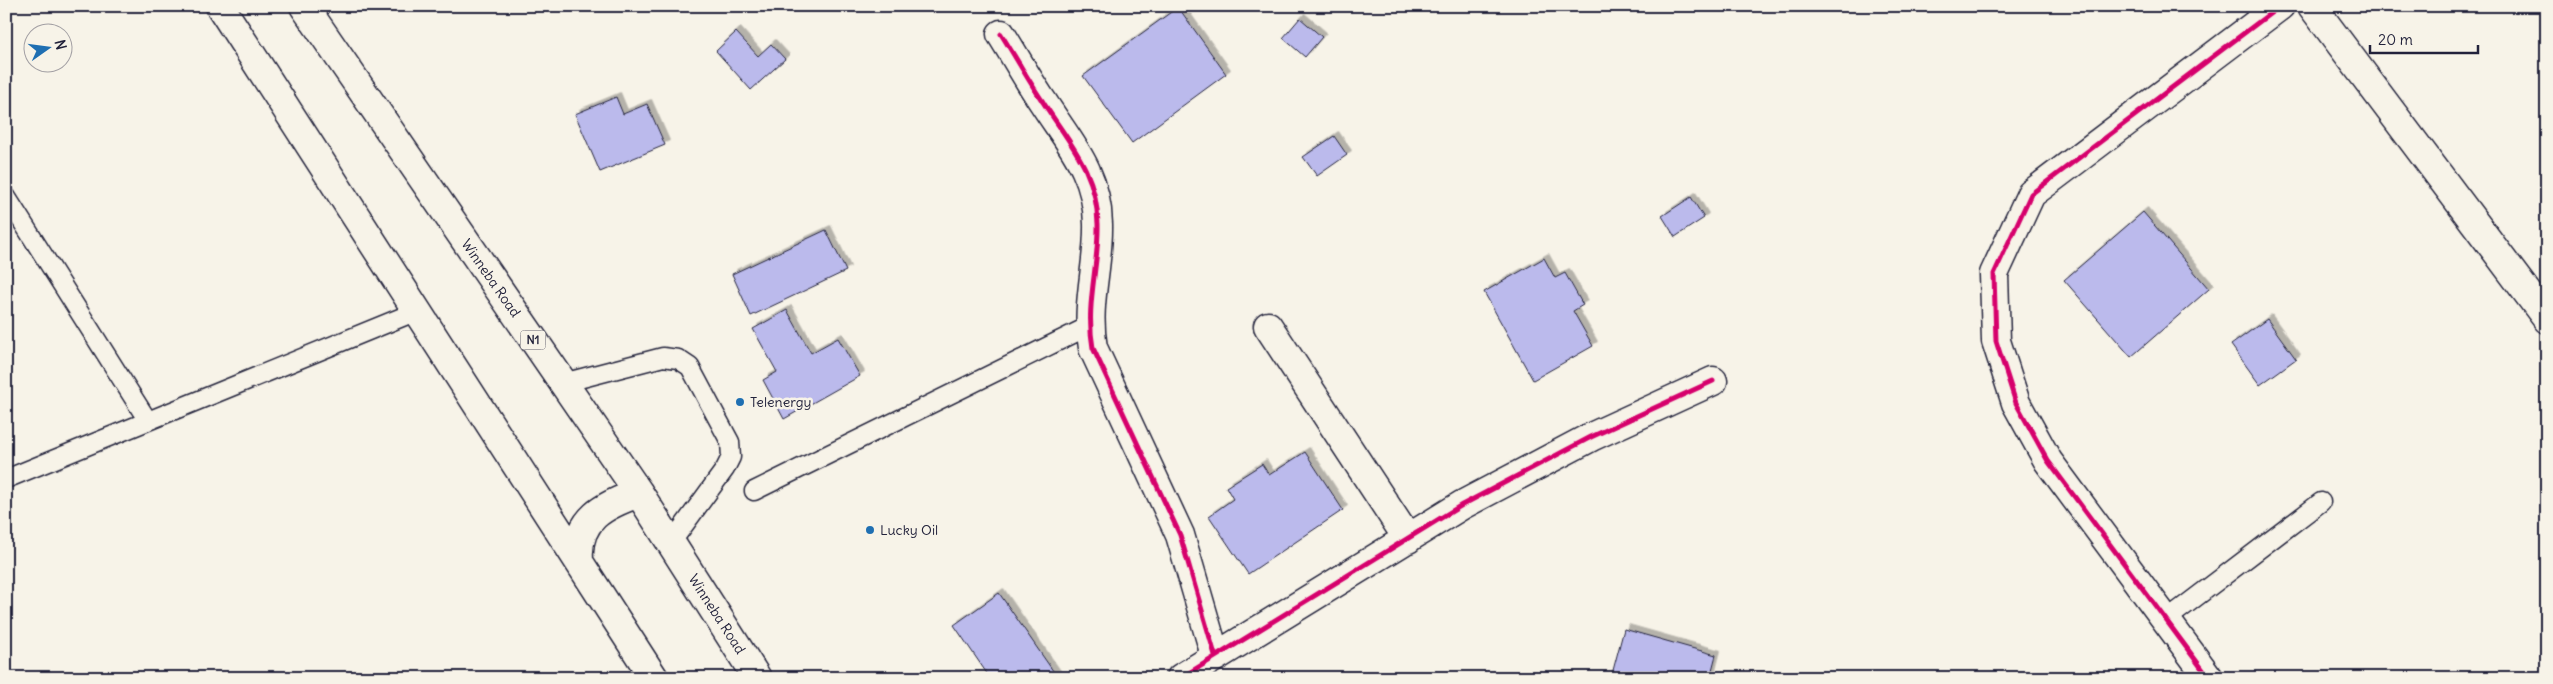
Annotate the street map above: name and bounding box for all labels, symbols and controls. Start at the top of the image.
north arrow [22,22,72,72]
scale bar [2370,22,2478,54]
text: 20 m [2378,30,2413,49]
text: N [51,38,71,52]
street label: Winneba Road [457,235,525,321]
road number: N1 [520,330,546,350]
place label: Telenergy [750,393,812,411]
marker: Telenergy [734,396,746,408]
place label: Lucky Oil [880,521,938,539]
marker: Lucky Oil [864,524,876,536]
street label: Winneba Road [685,571,749,657]

